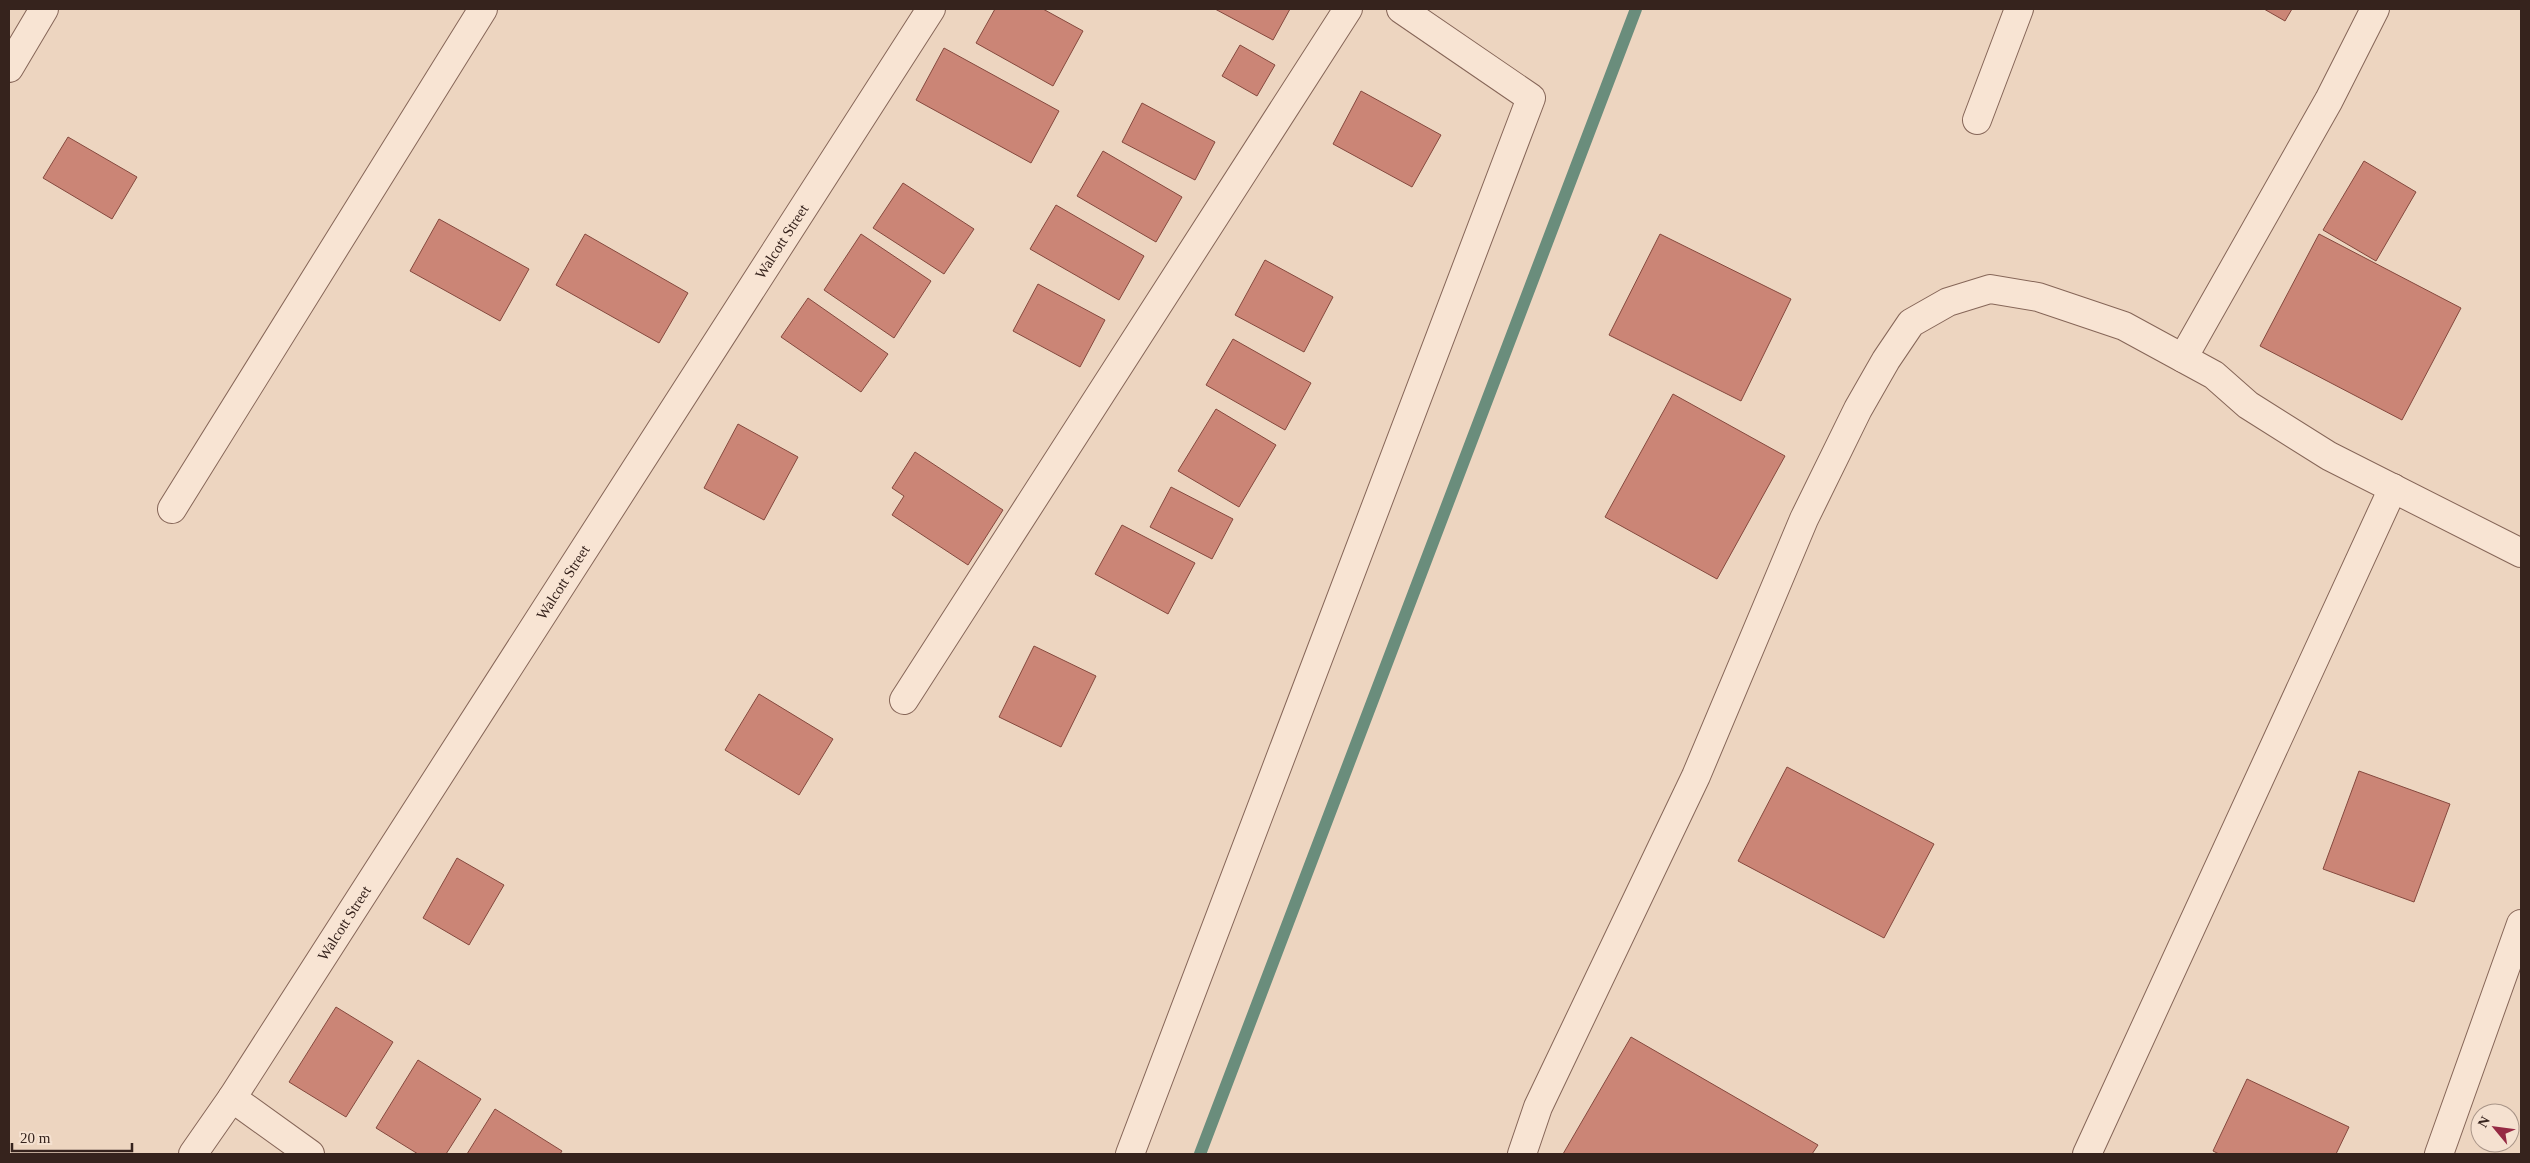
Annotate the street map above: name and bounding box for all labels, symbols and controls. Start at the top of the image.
street label: Walcott Street [752,201,812,282]
street label: Walcott Street [533,542,593,622]
street label: Walcott Street [315,882,374,963]
north arrow [2470,1103,2520,1153]
text: N [2475,1114,2493,1130]
scale bar [12,1120,132,1152]
text: 20 m [20,1130,51,1146]

